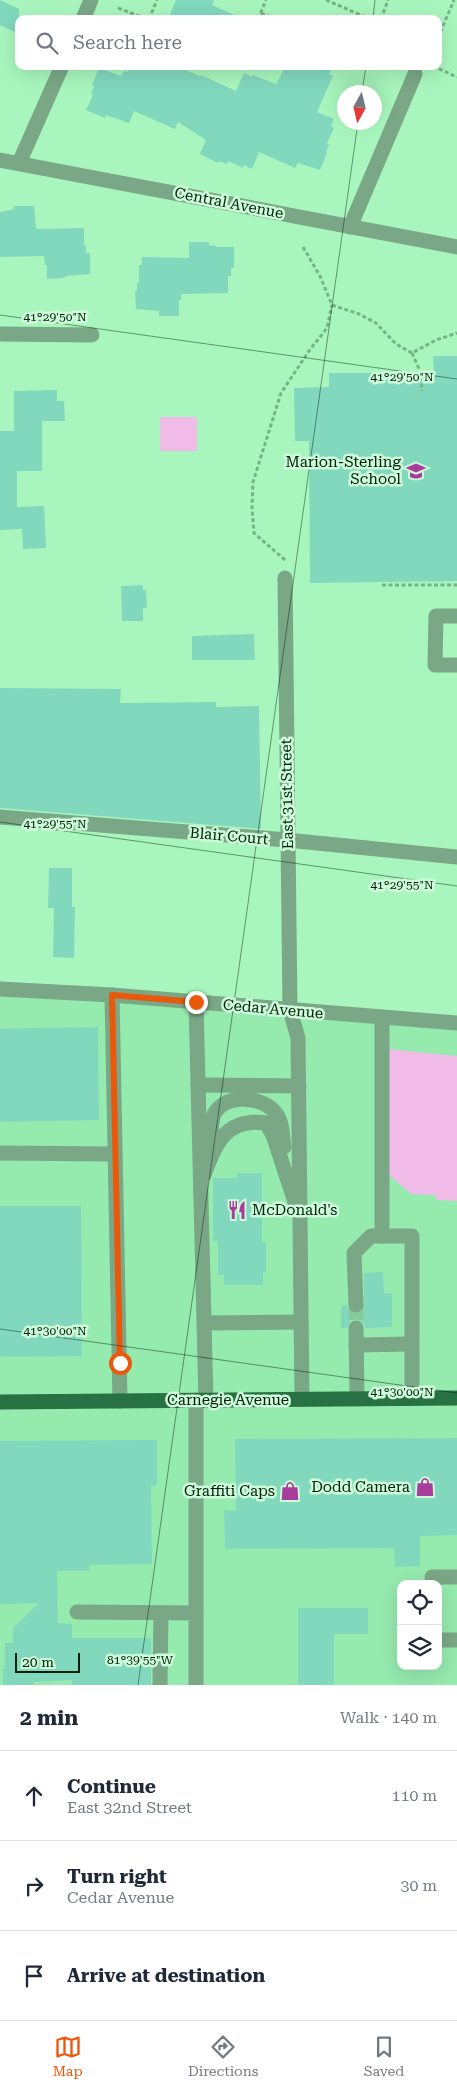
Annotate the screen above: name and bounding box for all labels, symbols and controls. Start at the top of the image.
search box [15,15,442,70]
icon: search [33,29,61,57]
text: Search here [73,31,182,54]
north arrow [337,85,382,130]
street label: Central Avenue [173,184,285,222]
text: 41°29'50"N [23,310,87,324]
text: 41°29'50"N [370,370,434,384]
place label: Marion-Sterling School [286,453,401,488]
school or university icon: Marion-Sterling School [405,460,427,482]
street label: East 31st Street [277,738,297,849]
text: 41°29'55"N [23,817,87,831]
street label: Blair Court [189,824,269,848]
text: 41°29'55"N [370,878,434,892]
route end [185,991,208,1014]
street label: Cedar Avenue [222,996,324,1022]
restaurant icon: McDonald's [226,1199,248,1221]
place label: McDonald's [252,1201,338,1219]
text: 41°30'00"N [23,1324,87,1338]
route start [109,1352,132,1375]
text: 41°30'00"N [370,1385,434,1399]
street label: Carnegie Avenue [167,1391,289,1409]
shop icon: Dodd Camera [414,1476,436,1498]
place label: Dodd Camera [311,1478,410,1496]
shop icon: Graffiti Caps [279,1480,301,1502]
place label: Graffiti Caps [184,1482,275,1500]
map controls [397,1580,442,1670]
button: locate [397,1580,442,1625]
button: layers [397,1625,442,1670]
scale bar [15,1650,80,1673]
text: 81°39'55"W [107,1653,174,1667]
text: 20 m [22,1654,54,1670]
text: 2 min [20,1706,78,1730]
text: Walk · 140 m [340,1708,437,1727]
text: Continue [67,1775,156,1798]
icon: ahead [20,1782,48,1810]
text: 110 m [391,1786,437,1805]
text: East 32nd Street [67,1798,192,1817]
text: Turn right [67,1865,167,1888]
icon: right [20,1872,48,1900]
text: 30 m [400,1876,437,1895]
text: Cedar Avenue [67,1888,174,1907]
icon: arrive [20,1962,48,1990]
text: Arrive at destination [67,1964,265,1987]
tab: Map [53,2033,83,2079]
tab: Directions [188,2033,258,2079]
tab: Saved [364,2033,404,2079]

